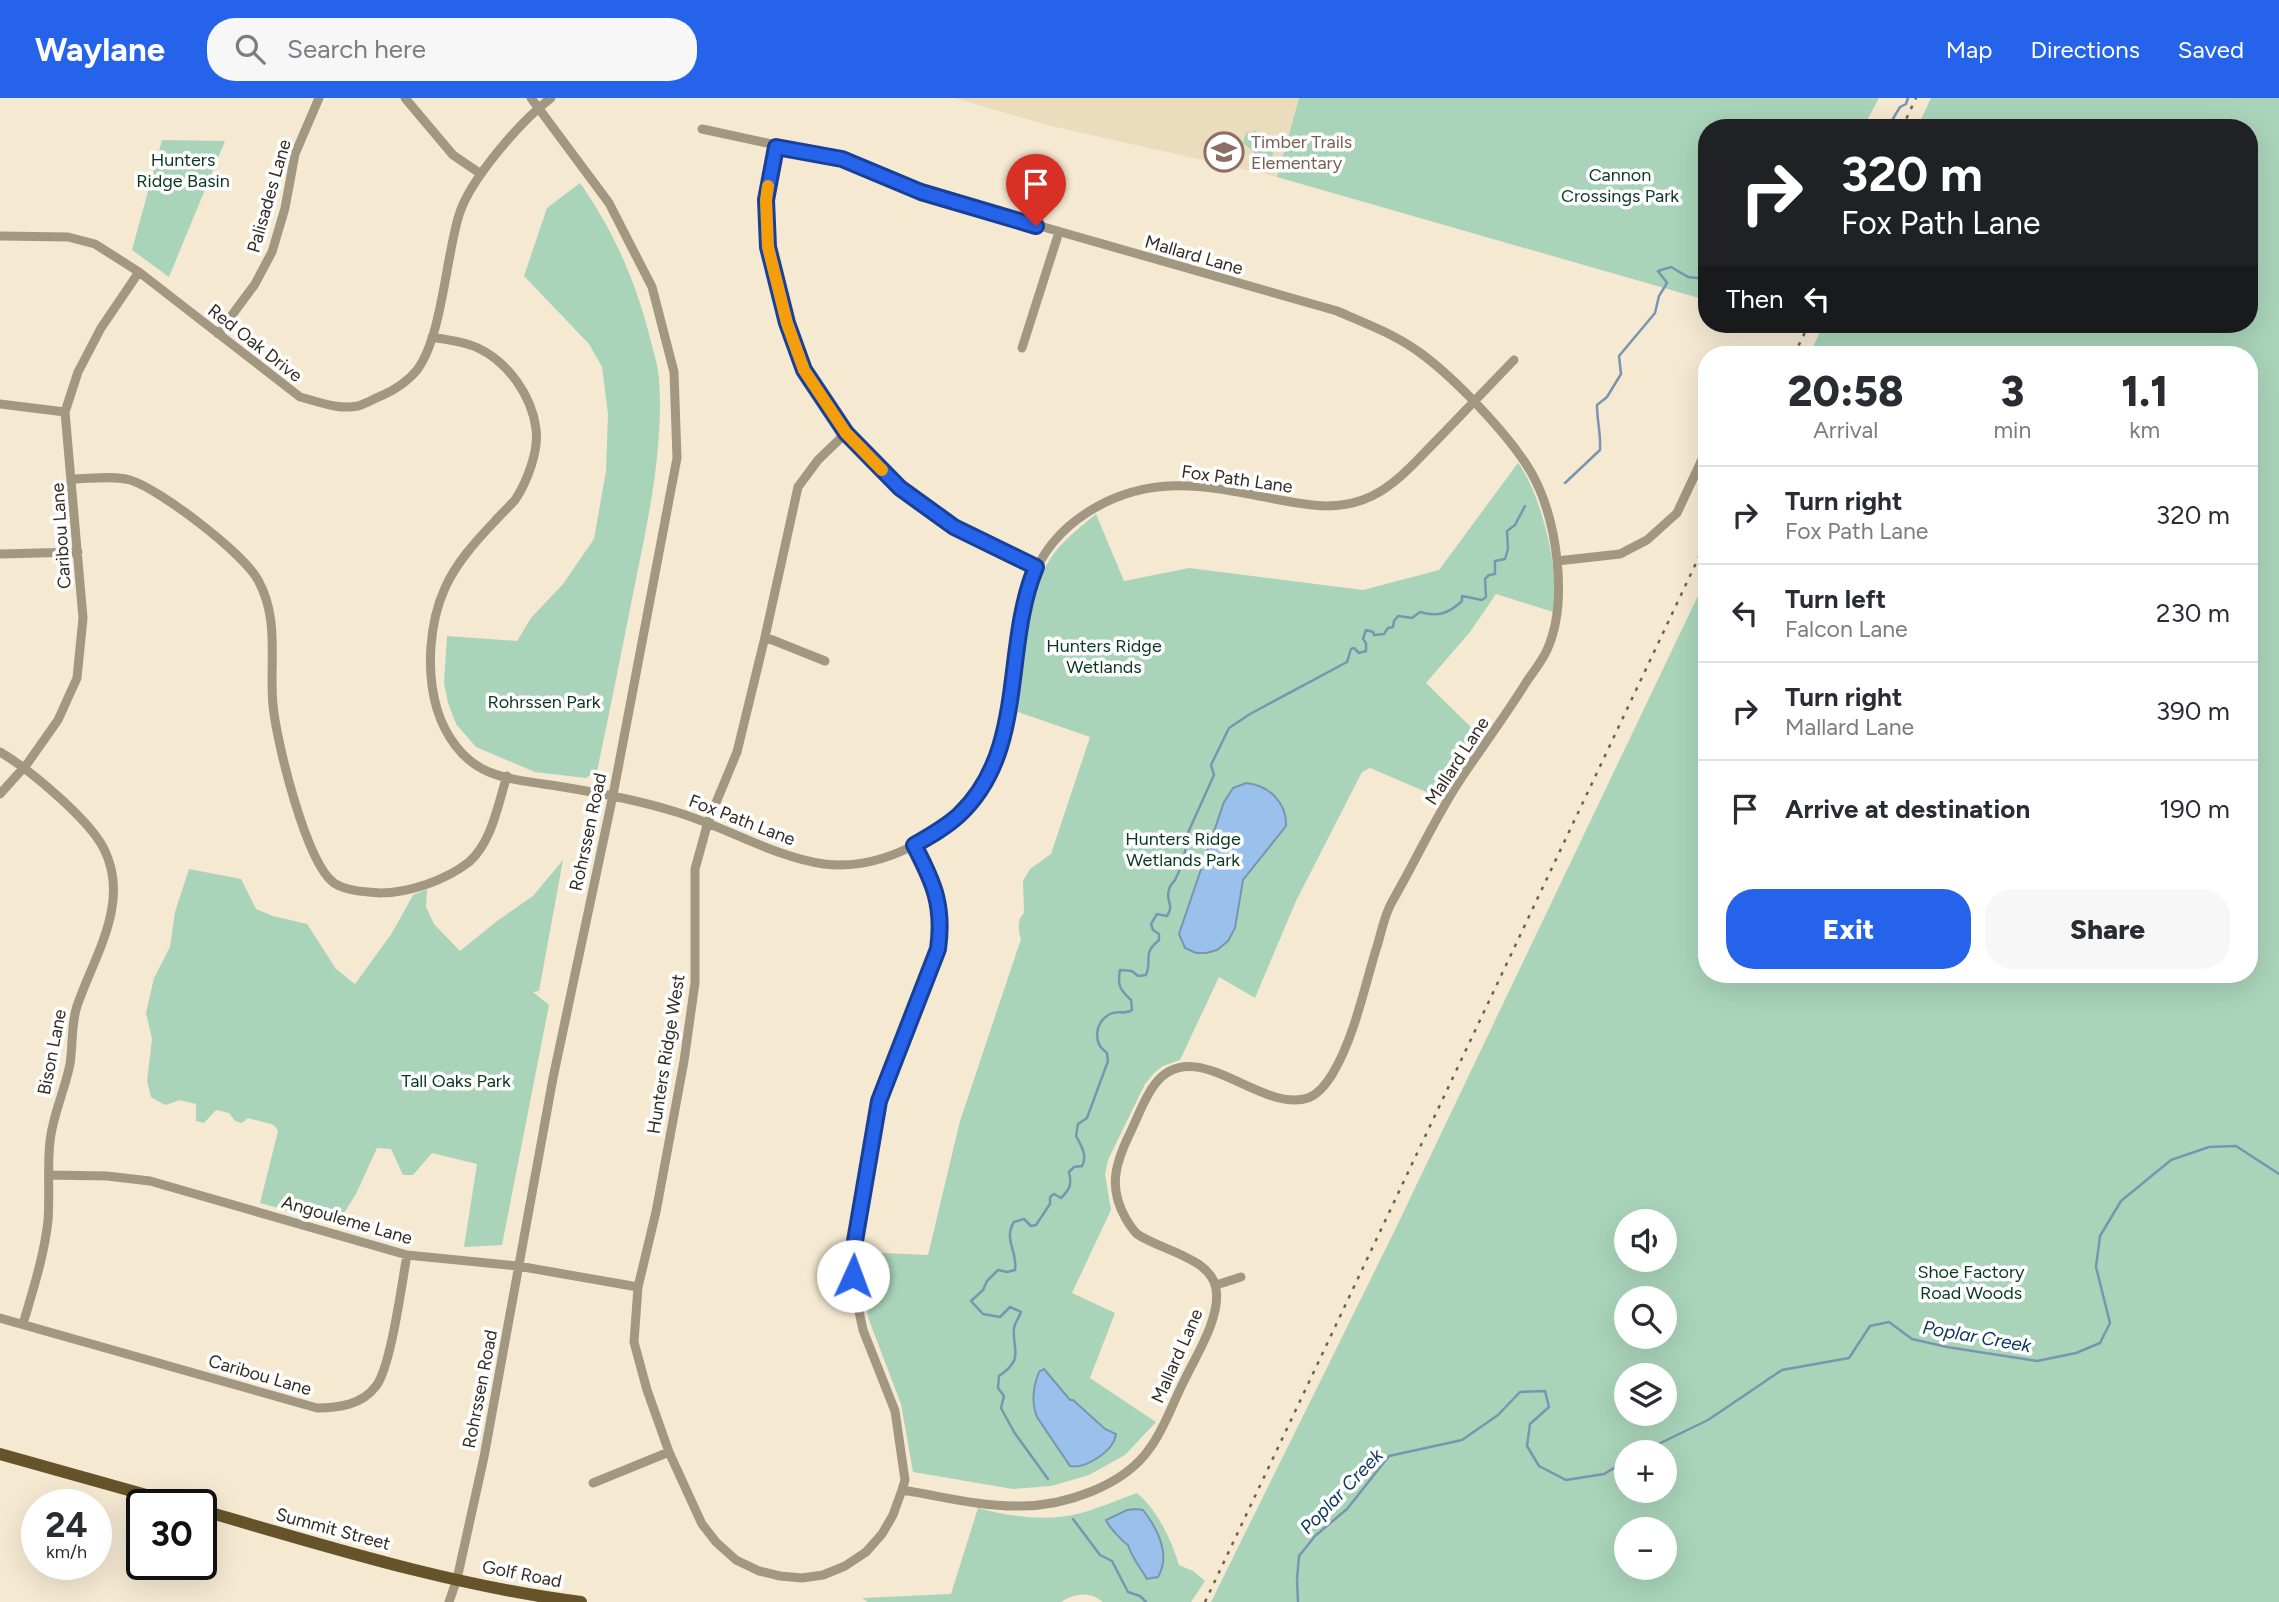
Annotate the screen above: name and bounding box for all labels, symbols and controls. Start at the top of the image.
search box [207,18,697,81]
text: Waylane [35,30,165,69]
icon: search [231,30,269,68]
text: Search here [287,33,426,65]
text: Map [1946,35,1992,64]
text: Directions [2030,35,2140,64]
text: Saved [2178,35,2244,64]
school or university icon: Timber Trails Elementary [1203,131,1245,173]
place label: Timber Trails Elementary [1251,131,1352,174]
street label: Palisades Lane [242,137,296,255]
text: 320 m [1841,144,1983,203]
icon: right [1726,147,1817,238]
park label: Hunters Ridge Basin [136,149,230,192]
pin [1006,154,1066,226]
park label: Cannon Crossings Park [1561,164,1679,207]
icon: arrive [1017,165,1055,203]
text: Fox Path Lane [1841,204,2040,242]
street label: Mallard Lane [1142,231,1246,280]
icon: left [1798,280,1836,318]
text: Then [1726,283,1784,315]
street label: Red Oak Drive [203,299,307,387]
text: 20:58 [1788,366,1904,417]
text: 3 [2001,366,2024,417]
text: 1.1 [2121,366,2168,417]
text: Arrival [1813,416,1878,444]
text: min [1994,416,2031,444]
text: km [2129,416,2160,444]
street label: Fox Path Lane [1180,460,1294,498]
street label: Caribou Lane [46,482,76,590]
text: Turn right [1785,485,1902,517]
icon: right [1726,496,1764,534]
text: 320 m [2156,499,2230,531]
text: Fox Path Lane [1785,517,1928,545]
text: Turn left [1785,583,1886,615]
icon: left [1726,594,1764,632]
text: 230 m [2156,597,2230,629]
text: Falcon Lane [1785,615,1908,643]
park label: Hunters Ridge Wetlands [1046,635,1162,678]
text: Turn right [1785,681,1902,713]
park label: Rohrssen Park [487,691,601,713]
icon: right [1726,692,1764,730]
text: 390 m [2156,695,2230,727]
street label: Mallard Lane [1420,713,1494,809]
text: Mallard Lane [1785,713,1914,741]
street label: Rohrssen Road [565,771,611,893]
street label: Fox Path Lane [686,790,798,850]
icon: arrive [1726,790,1764,828]
text: Arrive at destination [1785,793,2030,825]
text: 190 m [2159,793,2230,825]
park label: Hunters Ridge Wetlands Park [1125,828,1241,871]
button: Exit [1726,889,1971,969]
button: Share [1985,889,2230,969]
street label: Hunters Ridge West [643,972,690,1135]
street label: Bison Lane [33,1007,71,1097]
park label: Tall Oaks Park [401,1070,511,1092]
street label: Angouleme Lane [279,1191,415,1249]
map controls [1614,1209,1677,1580]
button: sound [1614,1209,1677,1272]
position arrow [816,1239,890,1313]
park label: Shoe Factory Road Woods [1917,1261,2025,1304]
button: search [1614,1286,1677,1349]
street label: Mallard Lane [1146,1305,1208,1407]
water label: Poplar Creek [1921,1316,2034,1357]
street label: Rohrssen Road [458,1328,502,1450]
street label: Caribou Lane [206,1350,314,1400]
button: layers [1614,1363,1677,1426]
button: + [1614,1440,1677,1503]
water label: Poplar Creek [1295,1443,1388,1539]
speed limit sign: 30 [126,1489,217,1580]
street label: Summit Street [273,1503,393,1555]
text: 24 [45,1504,88,1546]
button: − [1614,1517,1677,1580]
text: km/h [46,1541,87,1563]
street label: Golf Road [480,1556,564,1592]

